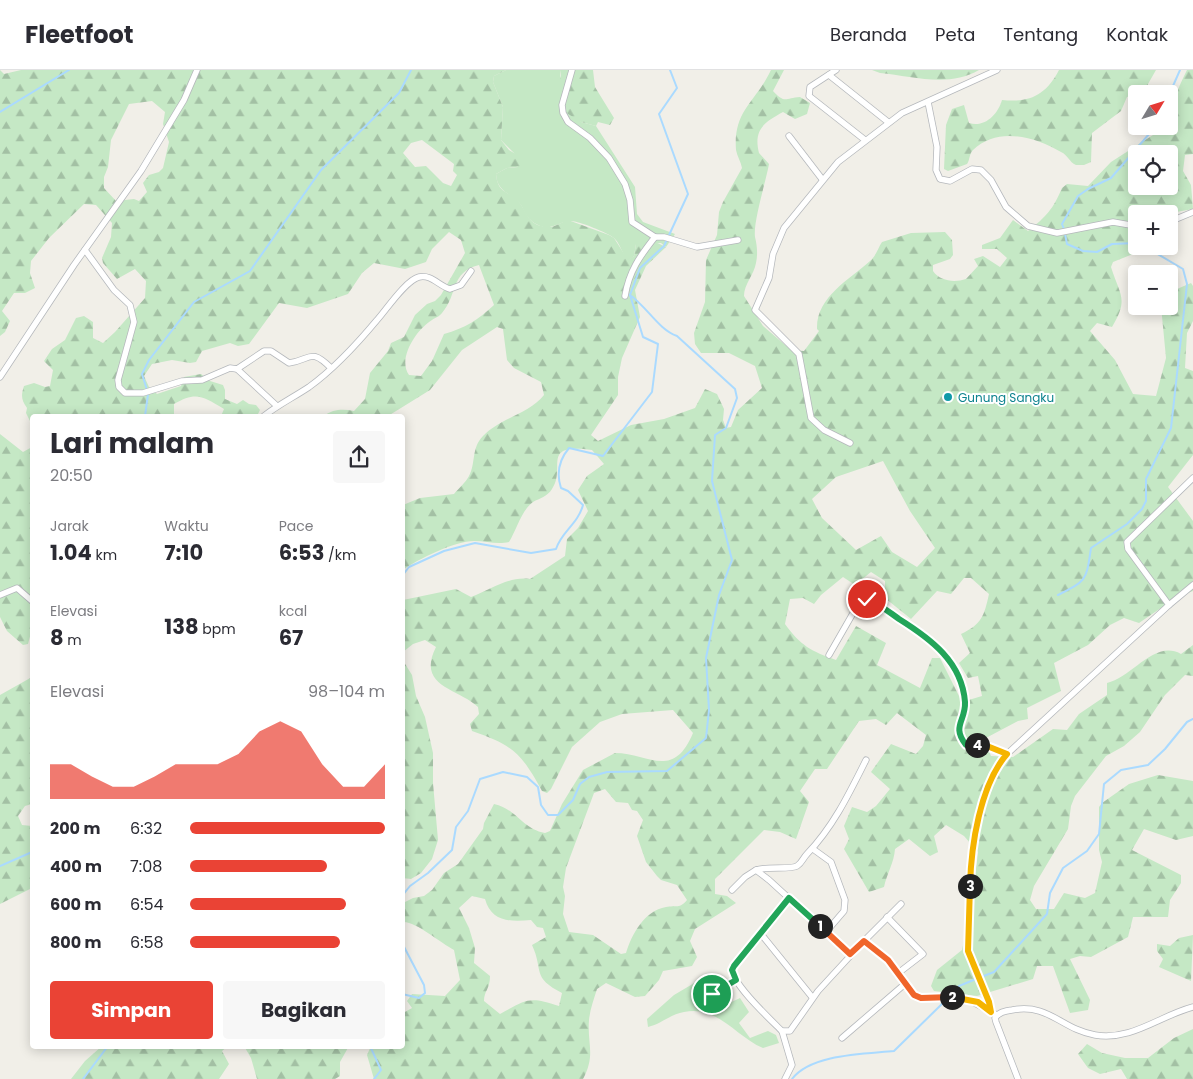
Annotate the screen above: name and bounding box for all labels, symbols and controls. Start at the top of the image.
text: Fleetfoot [25,18,133,51]
text: Beranda [830,22,907,47]
text: Peta [935,22,975,47]
text: Tentang [1003,22,1078,47]
text: Kontak [1106,22,1168,47]
north arrow [1128,85,1178,135]
map controls [1128,85,1178,315]
button: locate [1128,145,1178,195]
button: + [1128,205,1178,255]
button: − [1128,265,1178,315]
place label: Gunung Sangku [958,389,1054,406]
marker: Gunung Sangku [942,391,954,403]
text: Lari malam [50,424,214,463]
button: share [333,431,385,483]
text: 20:50 [50,464,93,487]
text: Jarak [50,516,89,536]
text: Waktu [164,516,209,536]
text: Pace [279,516,313,536]
text: 1.04 [50,538,92,567]
text: 7:10 [164,538,203,567]
text: 6:53 [279,538,324,567]
text: km [92,545,117,565]
text: /km [324,545,356,565]
pin [846,578,888,620]
icon: check [853,585,881,613]
text: Elevasi [50,601,97,621]
text: kcal [279,601,307,621]
text: 138 [164,612,199,641]
text: bpm [199,619,236,639]
text: 8 [50,623,64,652]
text: 67 [279,623,303,652]
text: m [64,630,82,650]
text: Elevasi [50,680,104,703]
text: 98–104 m [308,680,385,703]
pin: 4 [964,732,990,758]
text: 4 [973,735,982,755]
text: 200 m [50,817,100,840]
text: 6:32 [130,817,162,840]
text: 400 m [50,855,102,878]
text: 7:08 [130,855,162,878]
pin: 3 [958,874,982,898]
text: 3 [966,876,975,896]
text: 600 m [50,893,101,916]
text: 6:54 [130,893,164,916]
pin: 1 [808,914,832,938]
text: 1 [818,916,823,936]
text: 800 m [50,931,102,954]
text: 6:58 [130,931,164,954]
pin [691,973,733,1015]
icon: arrive [698,980,726,1008]
button: Simpan [50,981,213,1039]
button: Bagikan [223,981,385,1039]
pin: 2 [940,984,964,1010]
text: 2 [949,987,957,1007]

